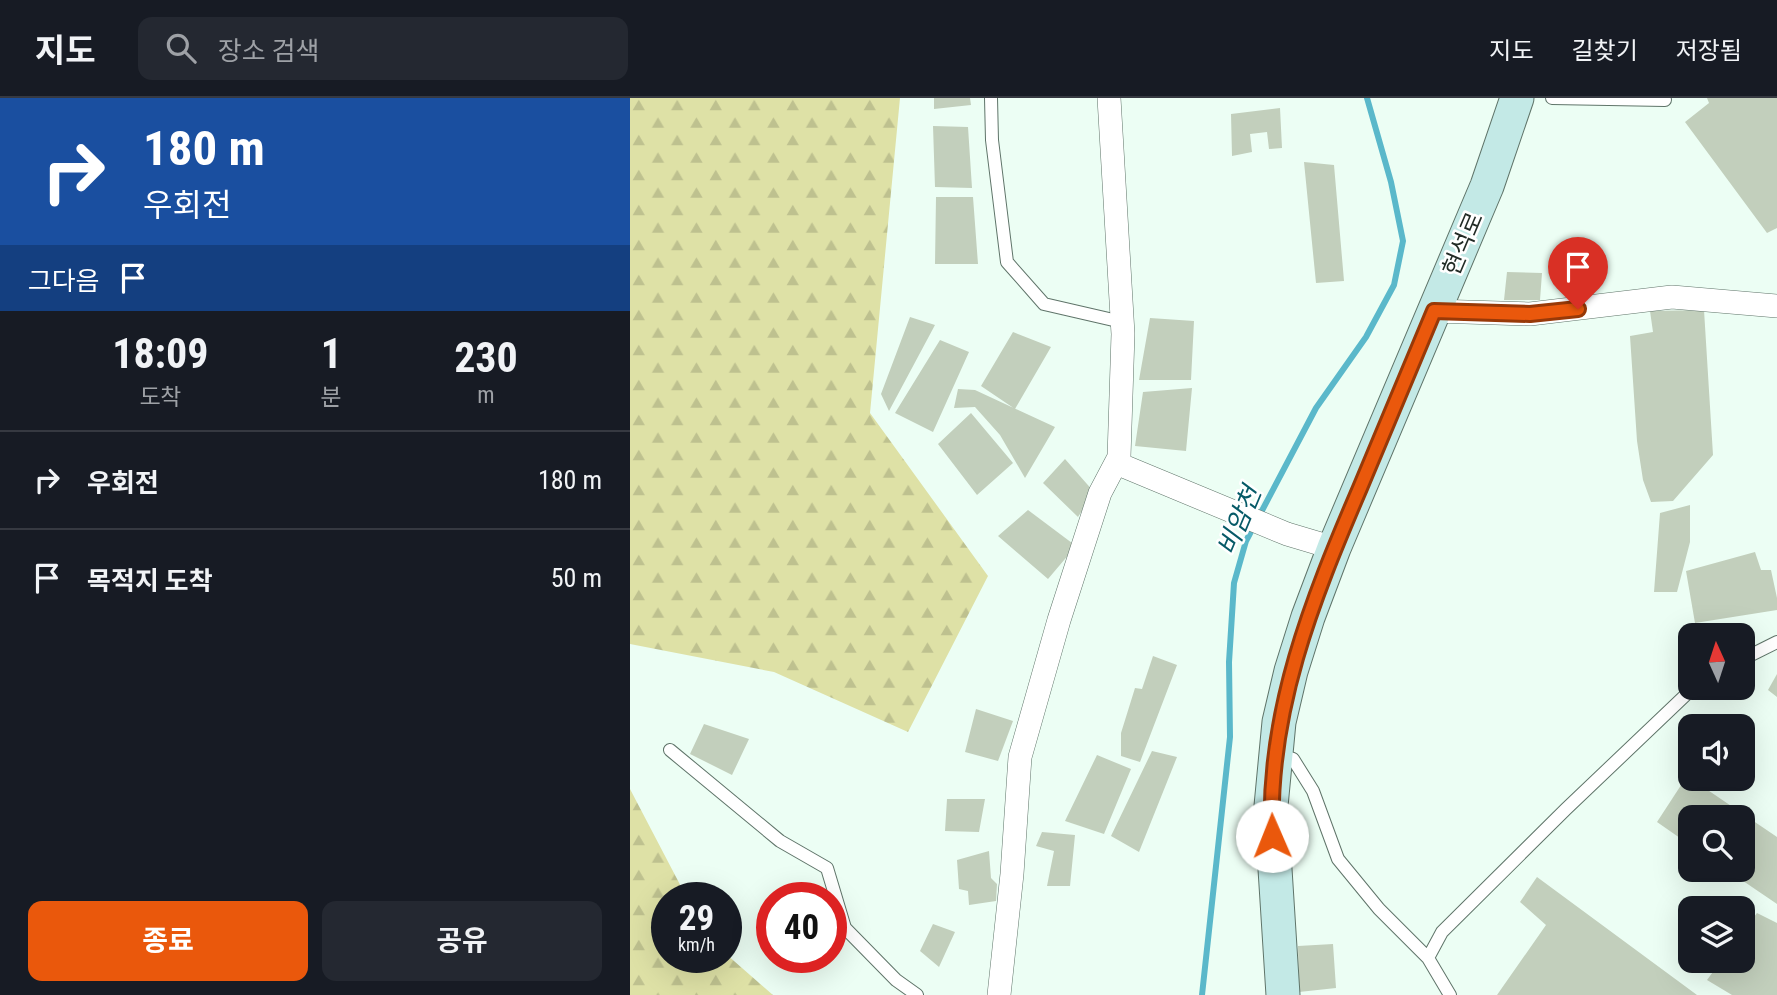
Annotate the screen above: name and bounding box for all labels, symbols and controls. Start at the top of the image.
search box [138,17,628,80]
icon: search [162,29,200,67]
text: 지도 [35,31,96,70]
text: 장소 검색 [218,36,319,66]
text: 지도 [1489,37,1534,65]
text: 길찾기 [1572,37,1638,65]
text: 저장됨 [1676,37,1742,65]
text: 180 m [143,120,265,177]
icon: right [28,126,119,217]
text: 우회전 [143,186,231,224]
street label: 현석로 [1437,208,1489,280]
pin [1548,237,1608,309]
icon: arrive [1559,248,1597,286]
icon: arrive [114,259,152,297]
text: 그다음 [28,266,100,296]
text: 18:09 [112,329,209,378]
text: 1 [321,329,342,378]
text: 230 [454,333,518,382]
text: m [477,382,495,409]
text: 도착 [139,384,182,411]
text: 분 [321,384,342,411]
icon: right [28,461,66,499]
text: 180 m [538,465,602,495]
text: 우회전 [87,468,159,498]
water label: 비암천 [1211,479,1268,560]
icon: arrive [28,559,66,597]
text: 50 m [551,563,602,593]
text: 목적지 도착 [87,566,213,596]
north arrow [1678,623,1755,700]
map controls [1678,623,1755,973]
button: sound [1678,714,1755,791]
position arrow [1235,799,1309,873]
button: search [1678,805,1755,882]
speed limit sign: 40 [756,882,847,973]
button: layers [1678,896,1755,973]
text: 29 [679,898,714,939]
button: 종료 [28,901,308,981]
button: 공유 [322,901,602,981]
text: km/h [678,934,715,955]

